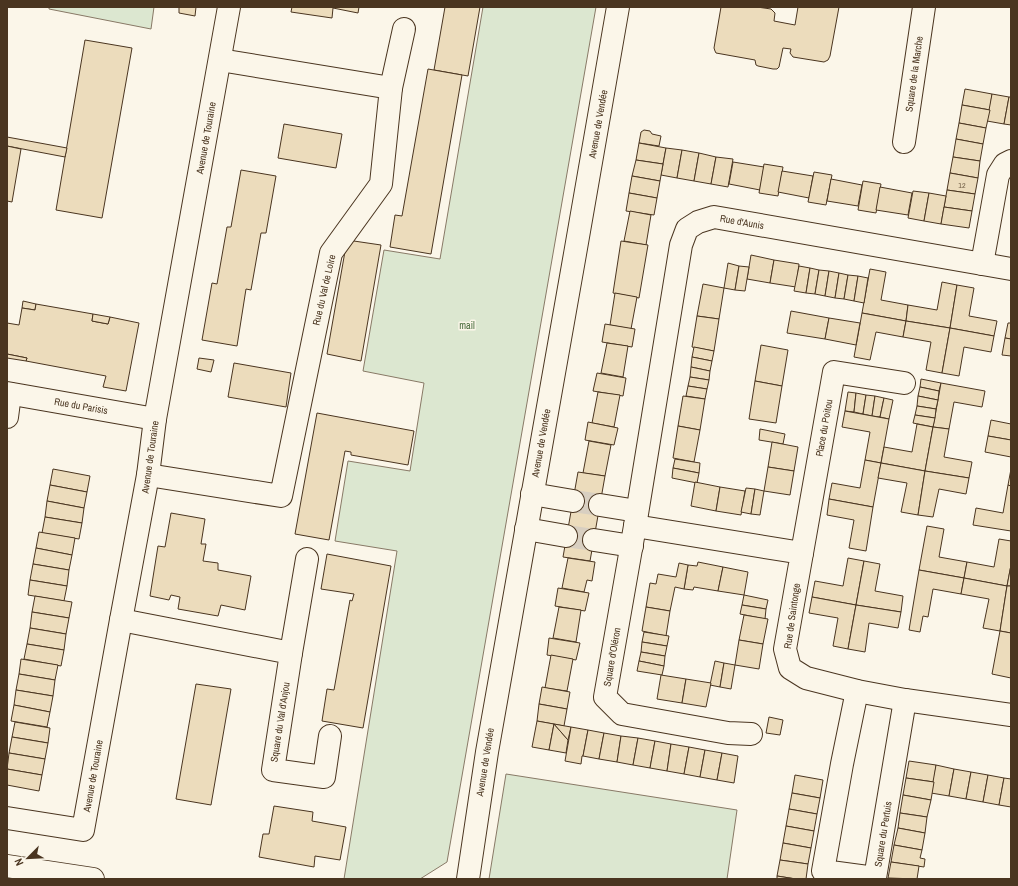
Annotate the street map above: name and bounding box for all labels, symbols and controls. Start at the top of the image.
street label: Square de la Marche [902,35,926,113]
street label: Avenue de Vendée [585,88,610,160]
street label: Avenue de Touraine [193,100,219,176]
house number: 12 [958,180,966,190]
street label: Rue d'Aunis [719,212,765,232]
street label: Rue du Val de Loire [310,253,339,327]
park label: mail [459,319,475,332]
street label: Rue du Parisis [53,395,109,417]
street label: Place du Poitou [813,398,835,458]
street label: Avenue de Vendée [528,407,553,479]
street label: Avenue de Touraine [138,419,162,495]
street label: Rue de Saintonge [781,582,803,650]
street label: Square d'Oléron [600,627,624,687]
street label: Square du Val d'Anjou [267,681,293,763]
street label: Avenue de Vendée [473,726,497,798]
street label: Avenue de Touraine [80,738,106,814]
street label: Square du Pertuis [871,800,895,868]
north arrow [8,838,48,878]
text: N [11,856,27,868]

